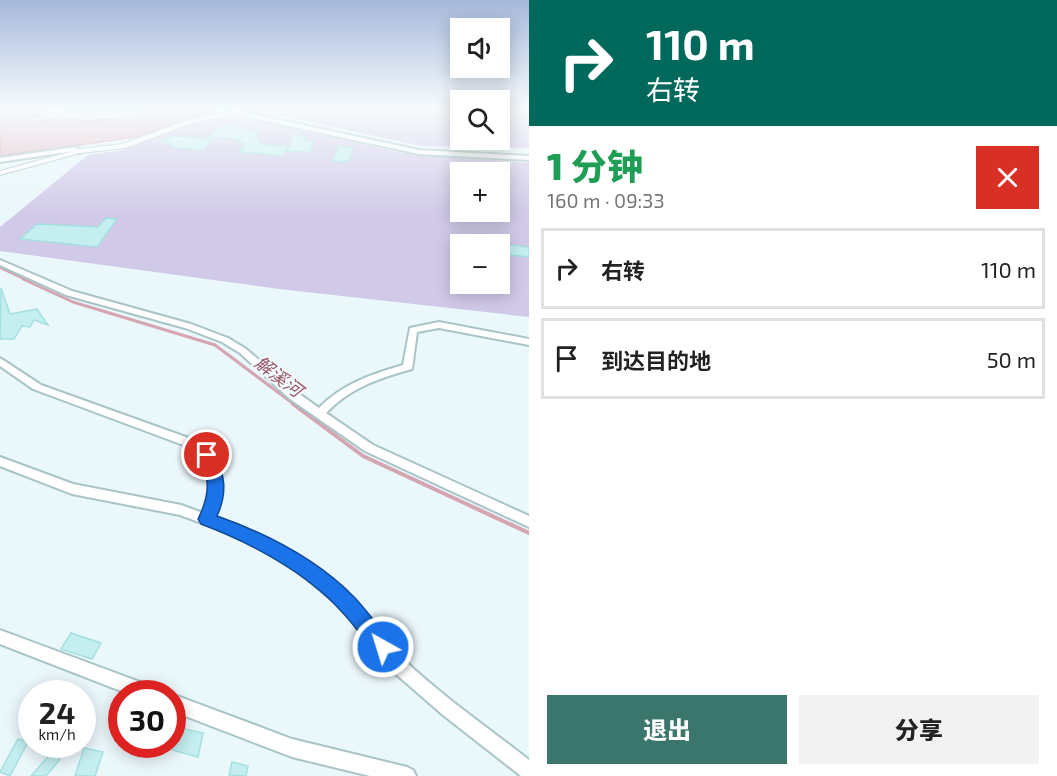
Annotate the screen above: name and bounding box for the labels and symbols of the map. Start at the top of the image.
water label: 解溪河 [251,351,310,403]
pin [181,429,232,480]
position arrow [351,615,415,679]
speed limit sign: 30 [108,680,186,758]

